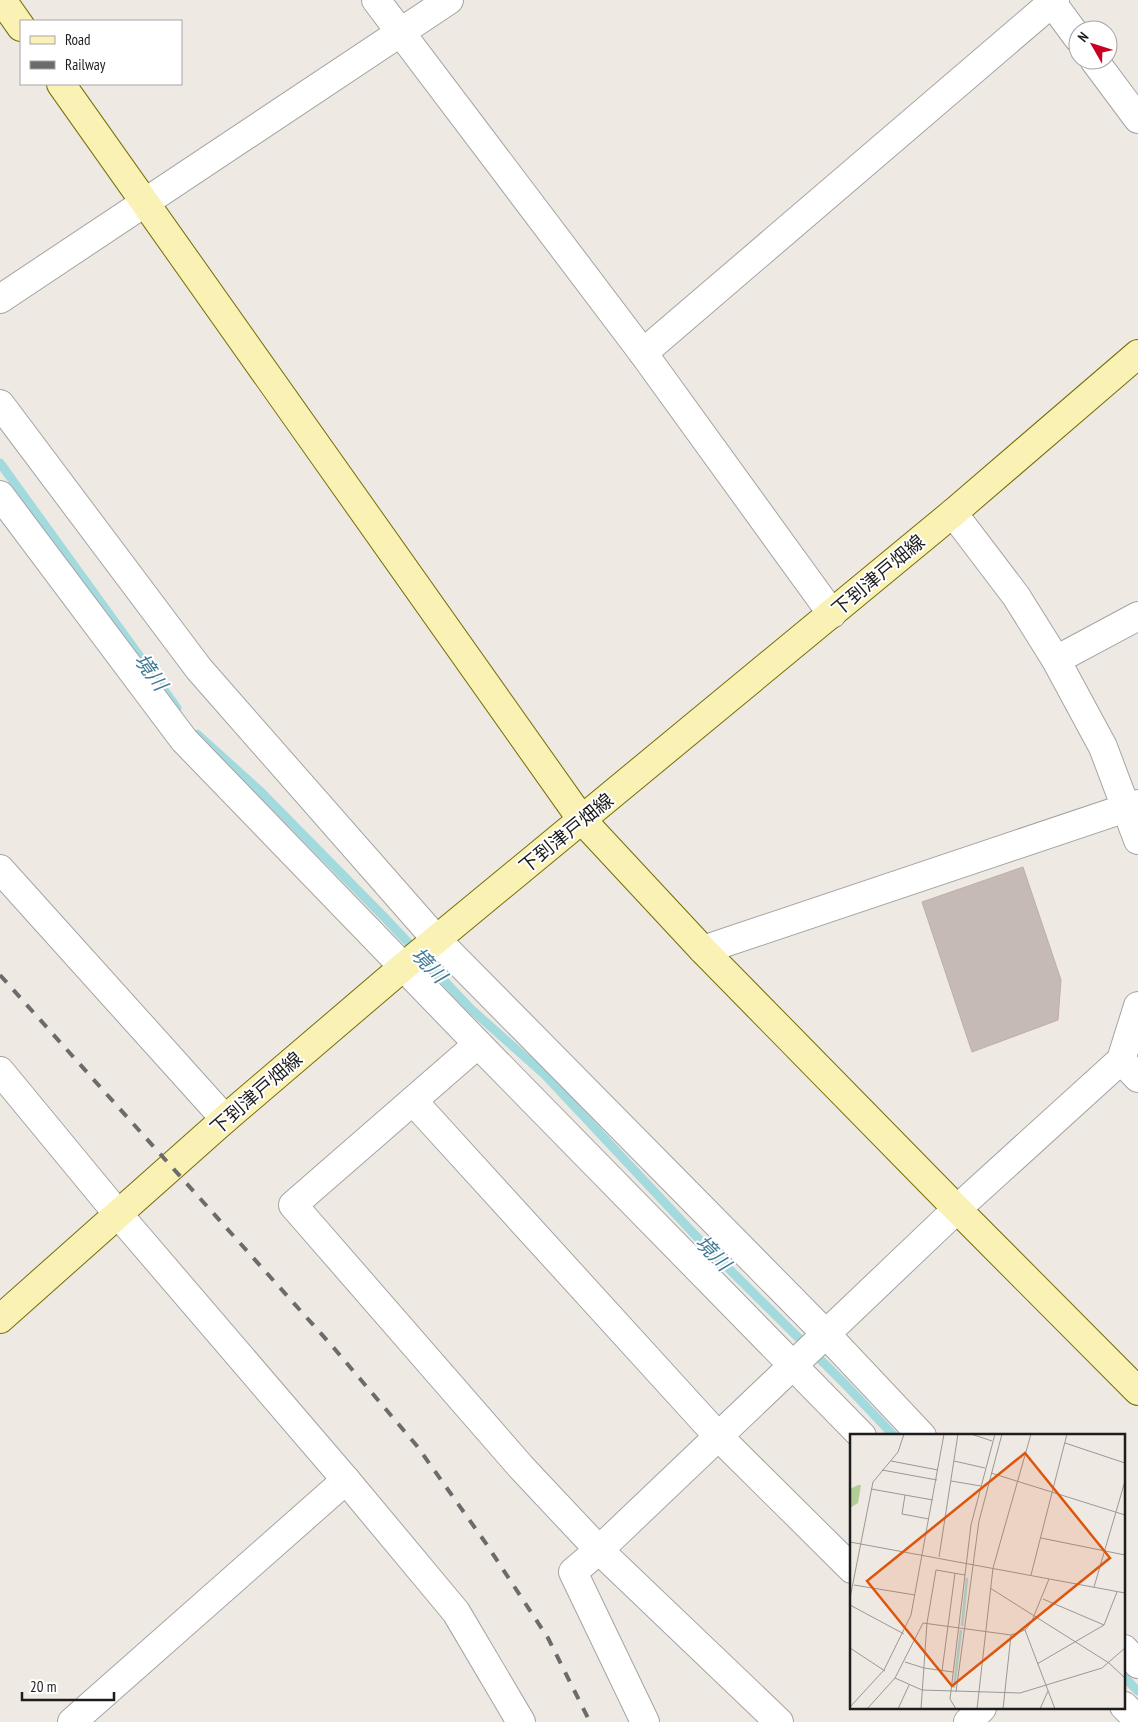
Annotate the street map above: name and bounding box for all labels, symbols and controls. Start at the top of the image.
legend [20,20,182,85]
north arrow [1068,20,1118,70]
text: N [1074,28,1092,45]
text: Road [65,30,91,49]
text: Railway [65,55,106,74]
street label: 下到津戸畑線 [827,529,929,621]
water label: 境川 [129,648,174,697]
street label: 下到津戸畑線 [514,788,618,878]
water label: 境川 [406,942,454,990]
street label: 下到津戸畑線 [205,1047,307,1139]
water label: 境川 [690,1230,738,1278]
inset map [850,1434,1126,1710]
scale bar [22,1670,115,1702]
text: 20 m [30,1677,56,1696]

